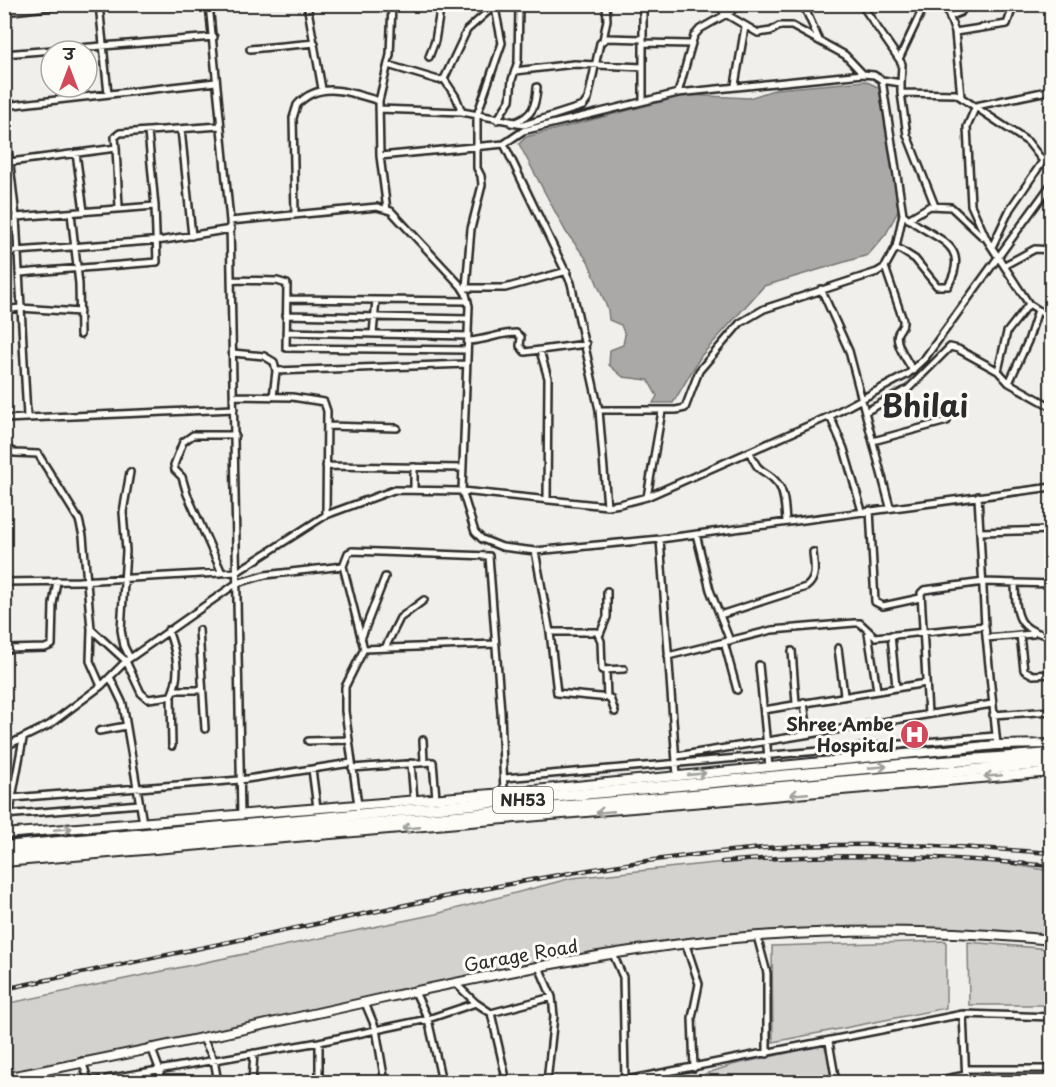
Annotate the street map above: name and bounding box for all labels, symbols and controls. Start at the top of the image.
north arrow [39,39,99,99]
text: उ [62,41,76,65]
district label: Bhilai [882,382,968,427]
place label: Shree Ambe Hospital [786,710,894,758]
hospital icon: Shree Ambe Hospital [899,719,931,751]
one-way arrow [868,761,888,772]
one-way arrow [686,768,706,779]
one-way arrow [984,771,1004,782]
road number: NH53 [493,787,553,813]
one-way arrow [790,789,809,800]
one-way arrow [595,807,615,818]
one-way arrow [52,823,72,834]
one-way arrow [401,823,421,834]
street label: Garage Road [462,931,580,978]

